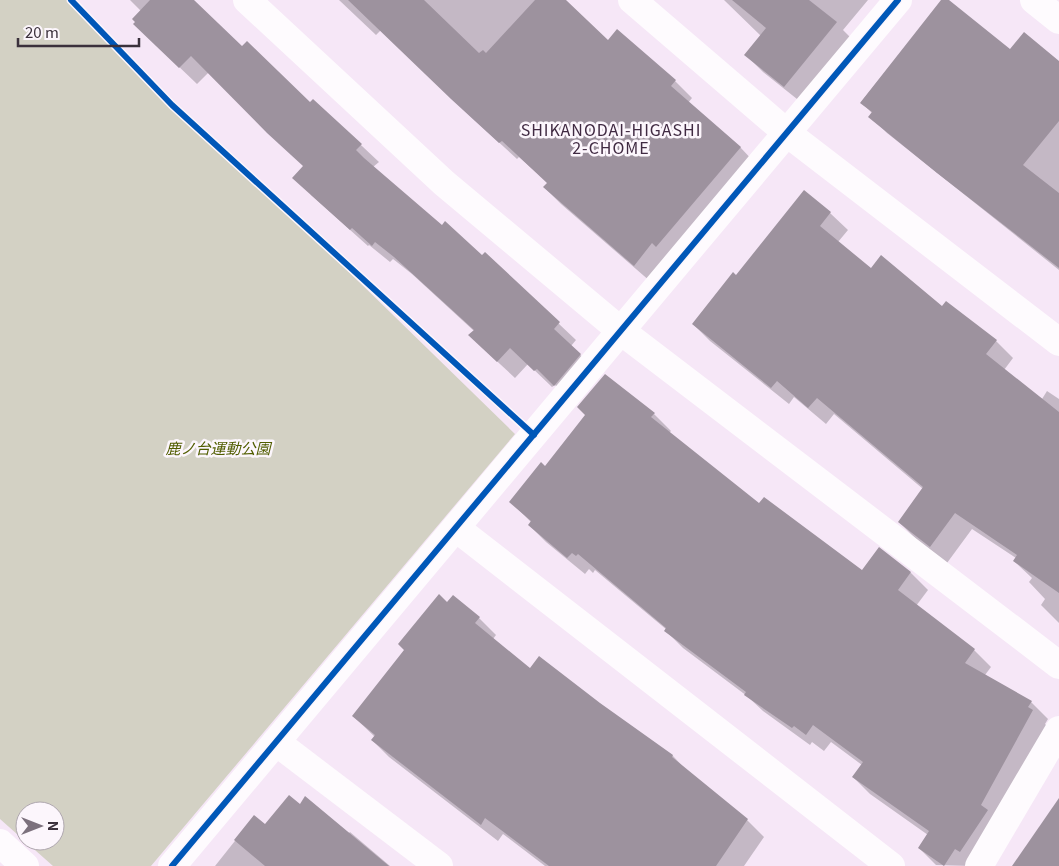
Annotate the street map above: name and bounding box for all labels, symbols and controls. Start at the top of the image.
scale bar [18,15,139,47]
text: 20 m [25,21,59,42]
district label: SHIKANODAI-HIGASHI 2-CHOME [521,117,701,159]
park label: 鹿ノ台運動公園 [165,437,272,458]
north arrow [15,801,65,851]
text: N [44,821,64,831]

